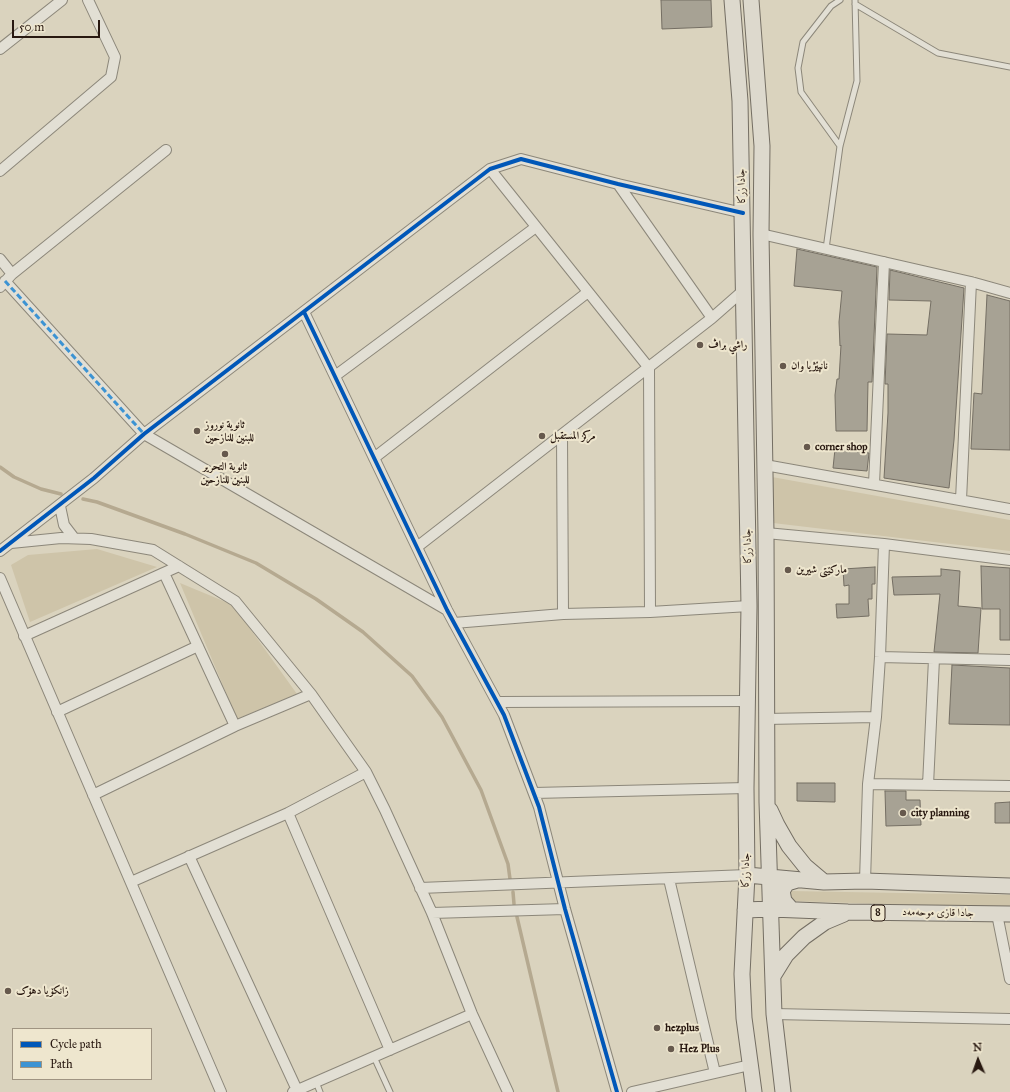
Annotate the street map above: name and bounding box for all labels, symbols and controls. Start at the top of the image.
scale bar [14,12,102,38]
text: 50 m [19,20,44,34]
street label: جادا زرکا [735,169,749,203]
place label: راشي براڤ [708,338,747,352]
marker: راشي براڤ [695,340,705,350]
place label: نانپێژیا وان [791,359,828,373]
marker: نانپێژیا وان [778,361,788,371]
place label: ثانوية نوروز للبنين للنازحين [205,418,254,444]
marker: ثانوية نوروز للبنين للنازحين [192,426,202,436]
place label: مركز المستقبل [550,429,595,443]
marker: مركز المستقبل [537,431,547,441]
place label: corner shop [815,440,868,454]
marker: corner shop [802,442,812,452]
marker: ثانوية التحرير للبنين للنازحين [220,449,230,459]
place label: ثانوية التحرير للبنين للنازحين [201,460,249,486]
street label: جادا زرکا [741,529,755,563]
place label: مارکێتی شیرین [796,563,847,577]
marker: مارکێتی شیرین [783,565,793,575]
place label: city planning [911,806,969,820]
marker: city planning [898,808,908,818]
street label: جادا زرکا [739,853,753,887]
road number: 8 [871,905,885,921]
street label: جادا قازی موحەمەد [902,906,974,920]
place label: زانکۆیا دهۆک [16,984,69,998]
marker: زانکۆیا دهۆک [3,986,13,996]
place label: hezplus [665,1021,699,1035]
marker: hezplus [652,1023,662,1033]
legend [12,1028,152,1080]
text: Cycle path [50,1037,102,1051]
north arrow [958,1040,998,1080]
text: N [973,1041,982,1054]
place label: Hez Plus [679,1042,720,1056]
marker: Hez Plus [666,1044,676,1054]
text: Path [50,1057,73,1071]

